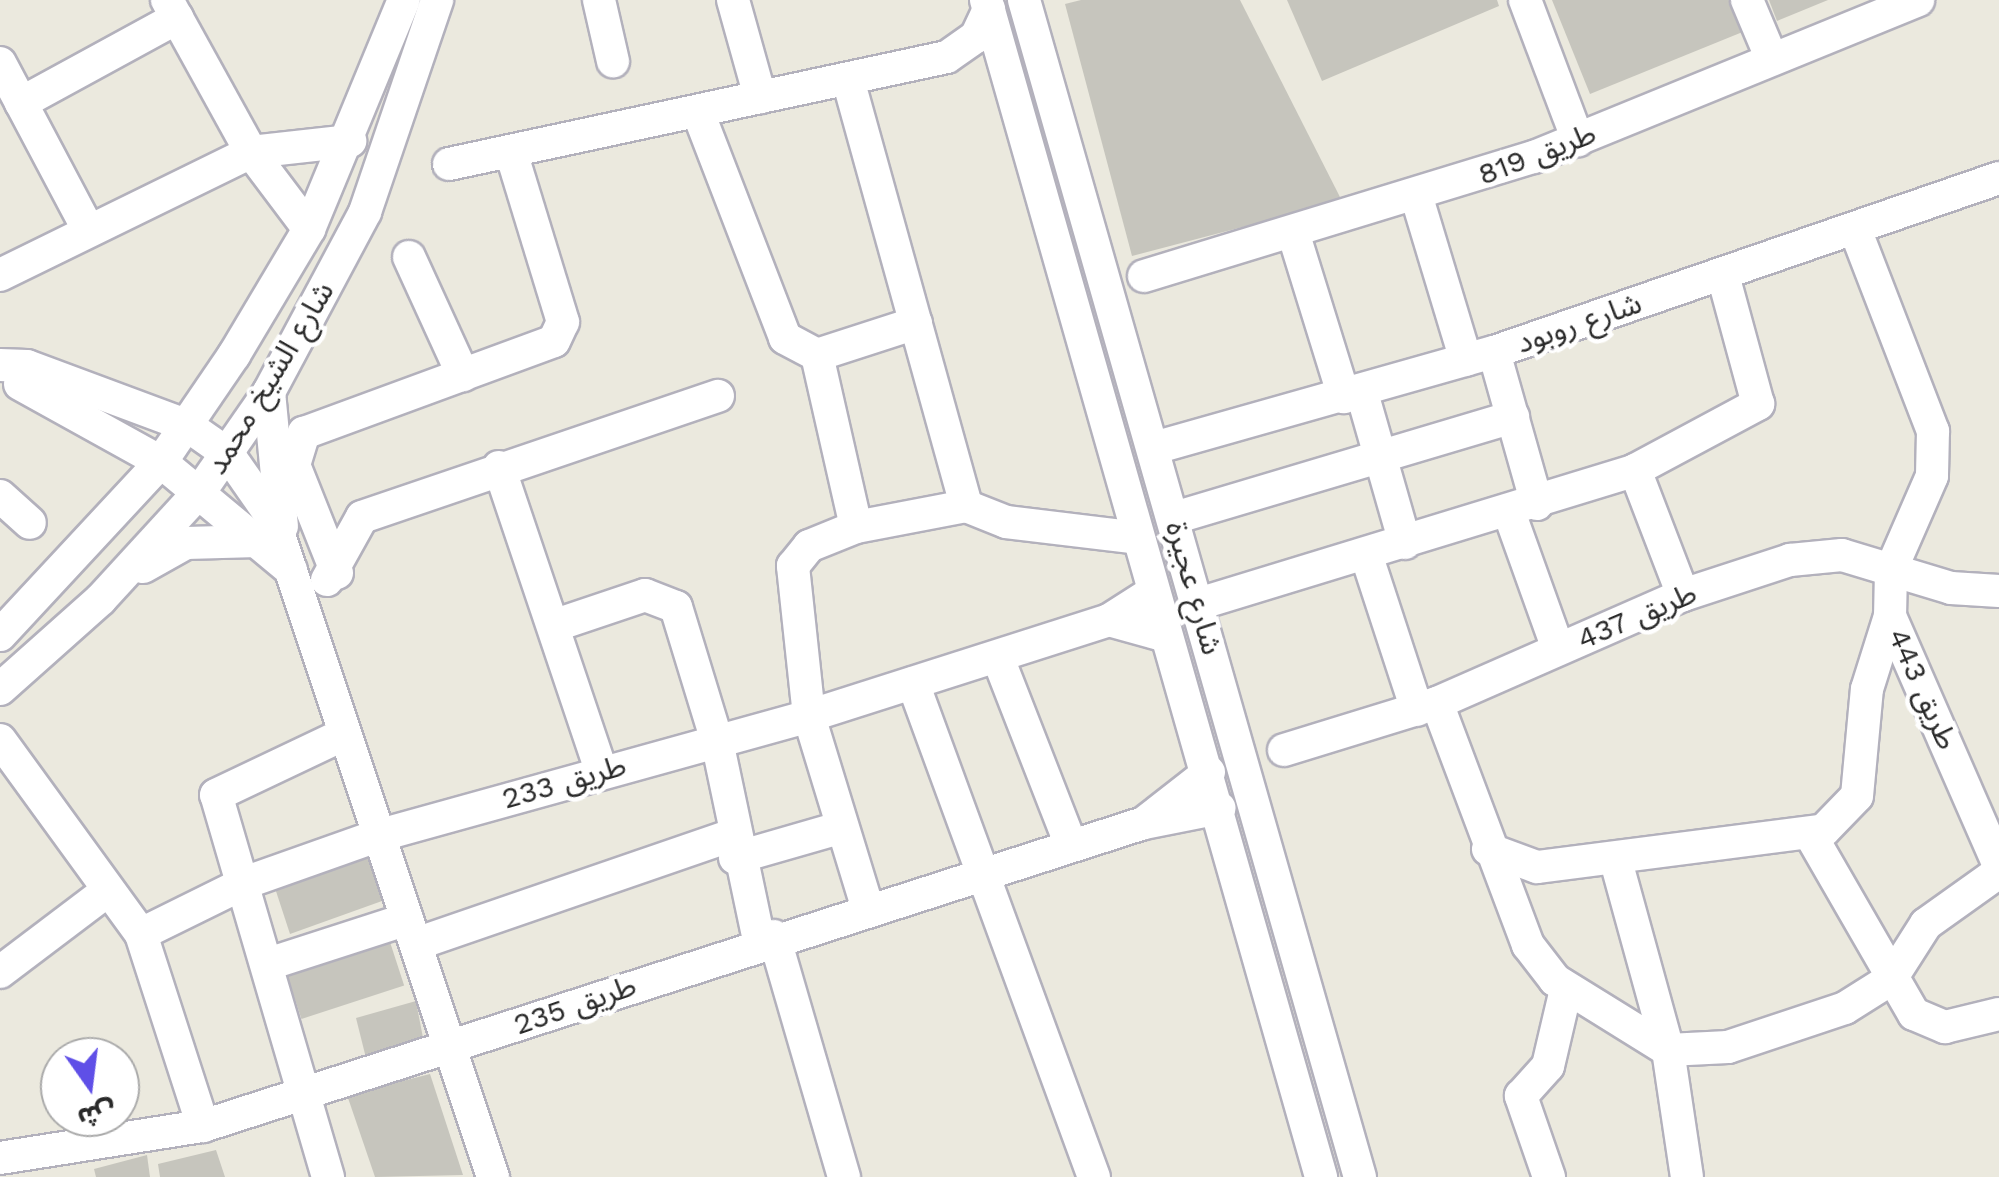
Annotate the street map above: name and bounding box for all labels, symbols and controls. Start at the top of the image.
street label: طريق 819 [1473,115,1601,193]
street label: شارع الشيخ محمد [198,275,342,481]
street label: شارع روبود [1512,285,1646,361]
street label: شارع عجيرة [1158,517,1230,659]
street label: طريق 437 [1572,575,1702,657]
street label: طريق 443 [1880,623,1966,755]
street label: طريق 233 [498,747,630,817]
street label: طريق 235 [509,967,641,1043]
north arrow [40,1037,140,1137]
text: ش [74,1094,120,1135]

